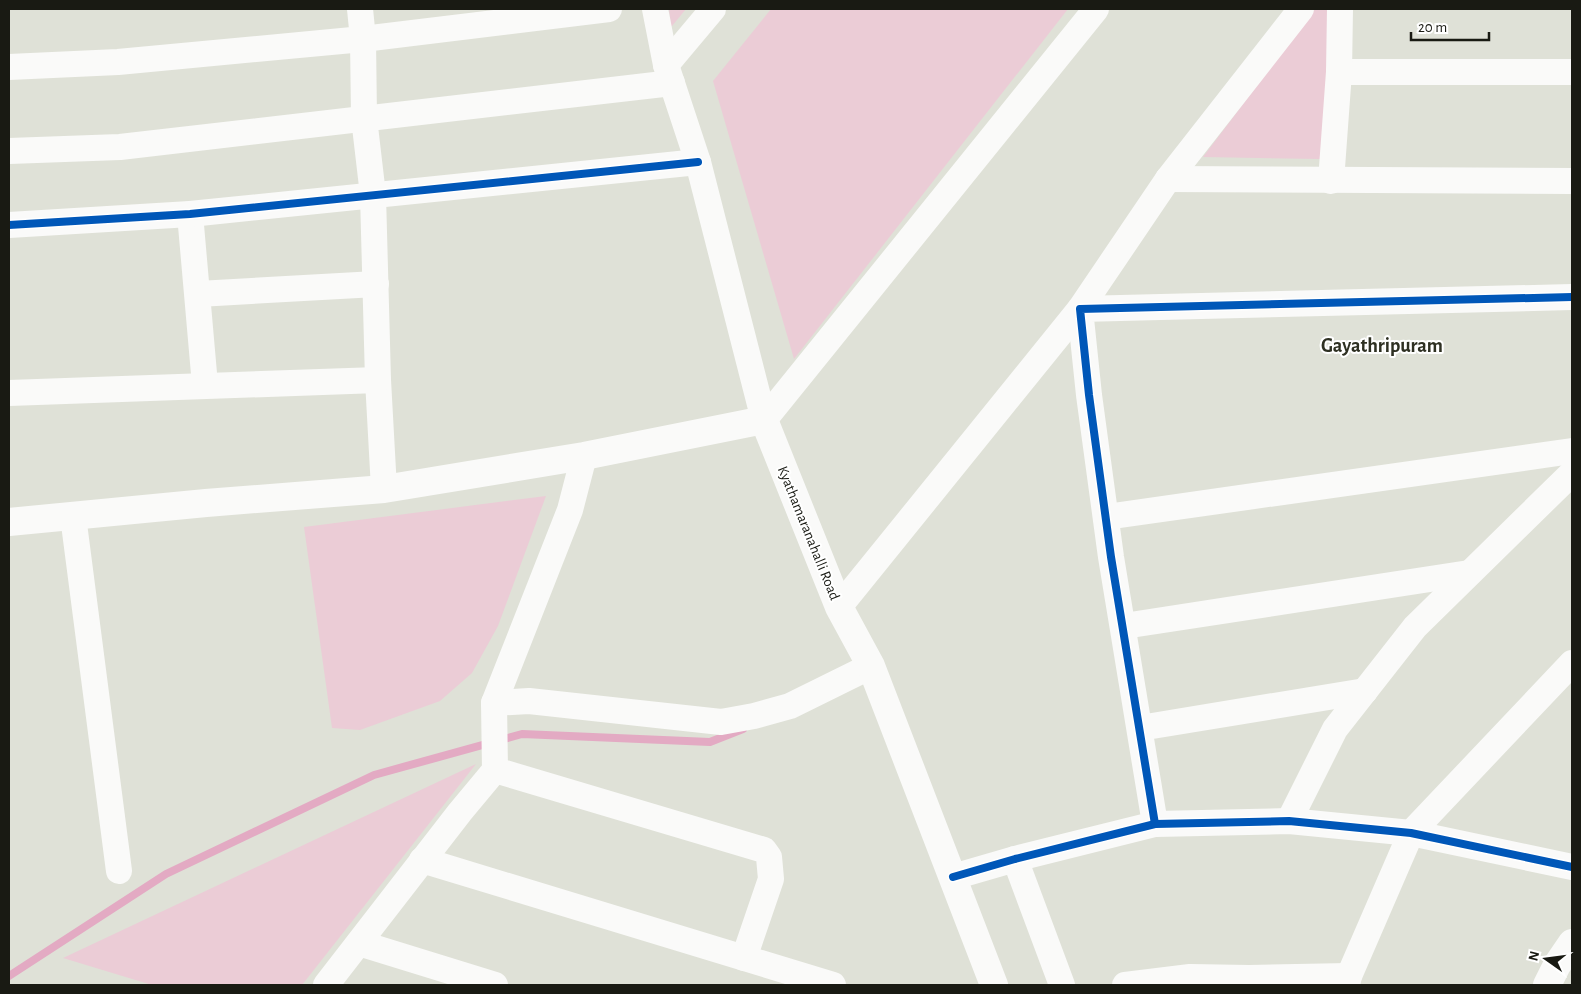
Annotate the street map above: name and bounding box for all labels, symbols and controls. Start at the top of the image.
scale bar [1411,10,1488,42]
text: 20 m [1418,20,1447,35]
district label: Gayathripuram [1321,336,1443,356]
street label: Kyathamaranahalli Road [775,464,842,603]
north arrow [1521,934,1571,984]
text: N [1526,950,1542,963]

